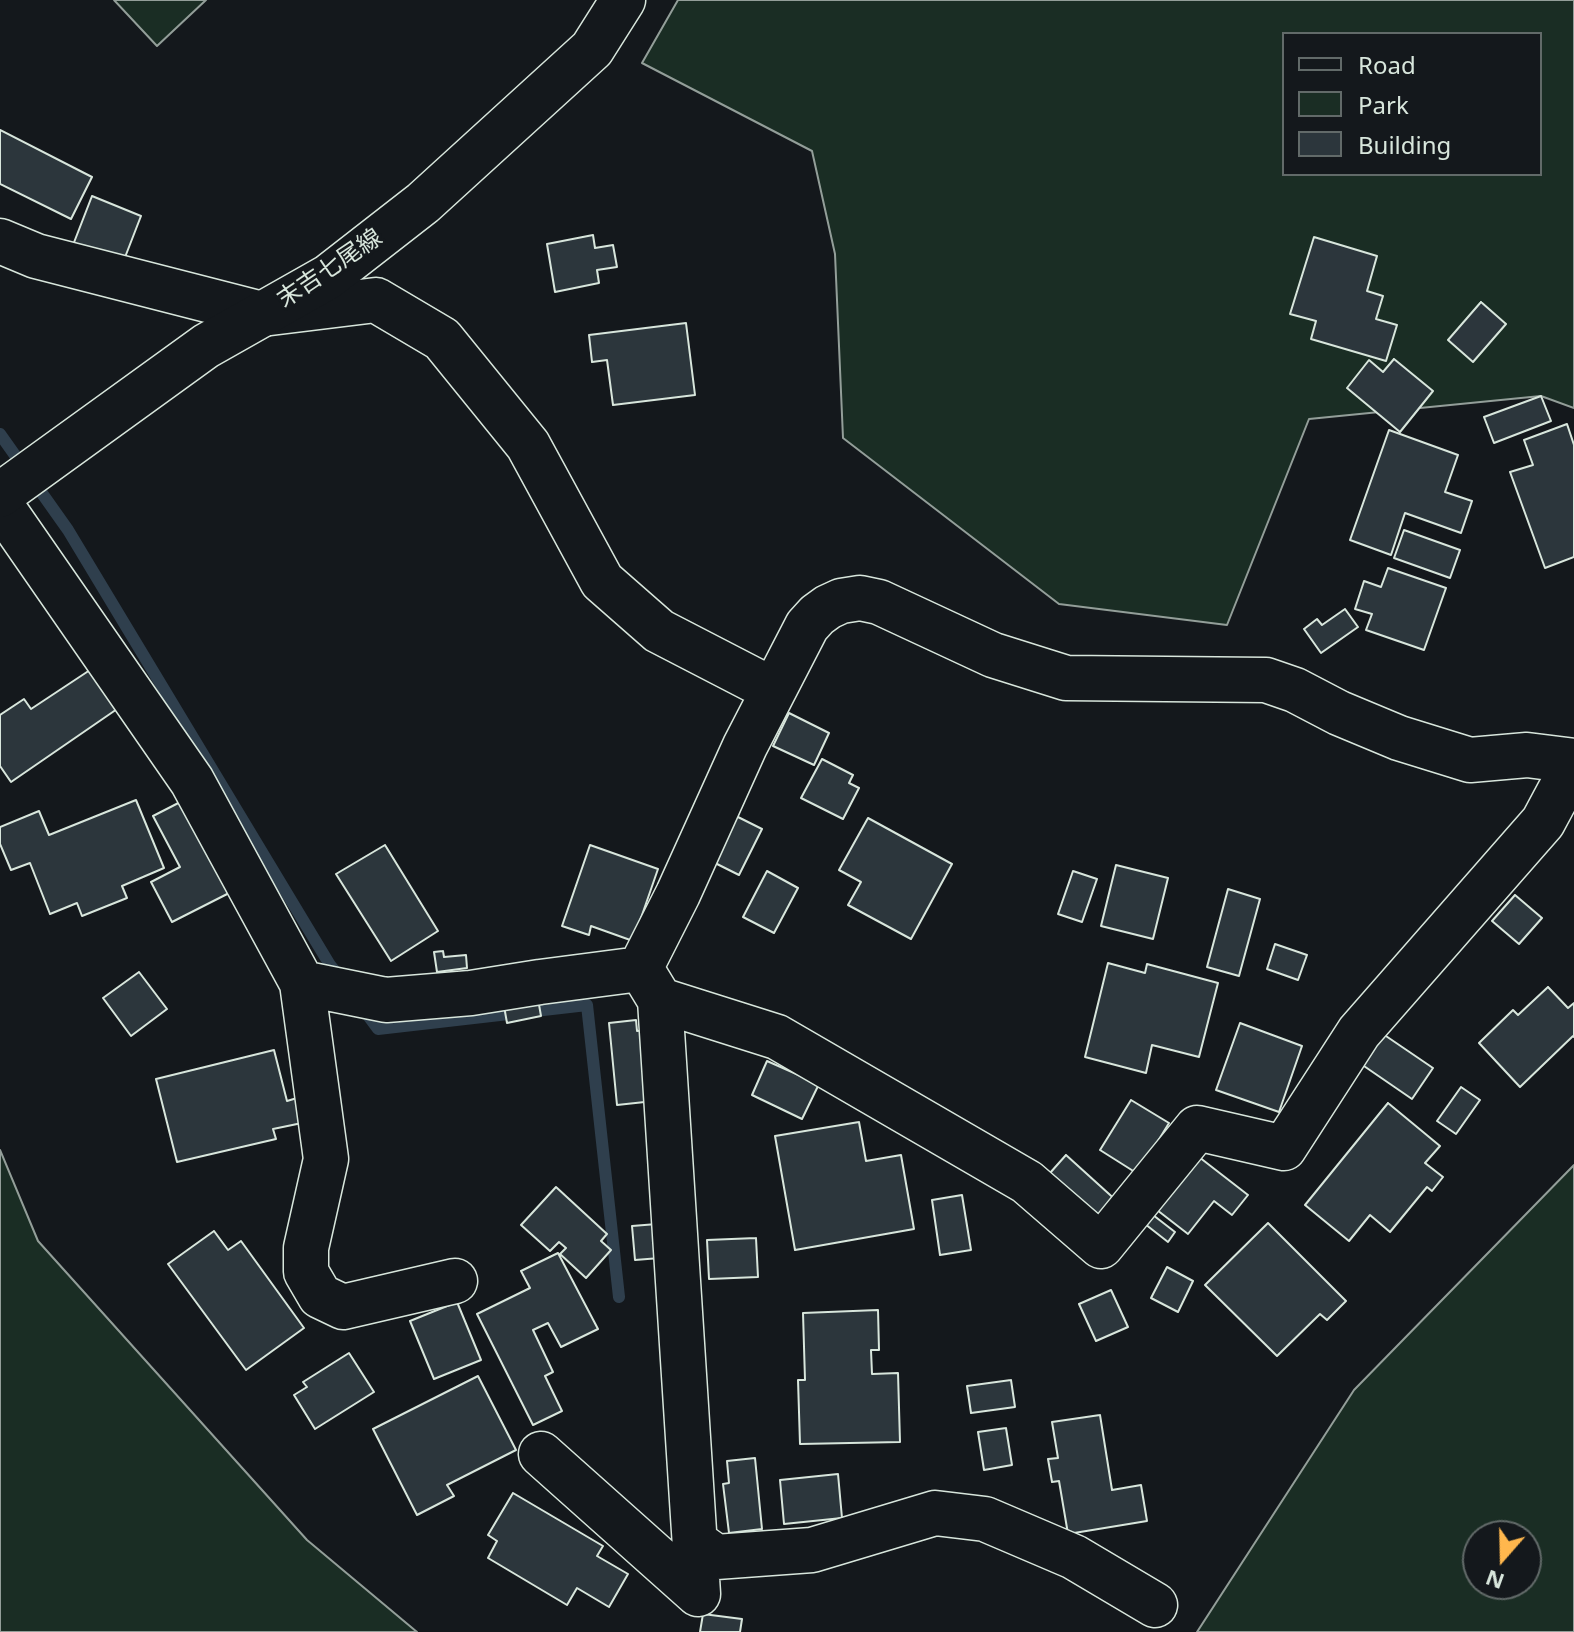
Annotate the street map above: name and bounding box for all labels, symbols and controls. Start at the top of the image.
legend [1282,32,1542,176]
text: Road [1358,48,1416,81]
text: Park [1358,88,1409,121]
text: Building [1358,128,1451,161]
street label: 末吉七尾線 [272,224,388,314]
north arrow [1462,1520,1542,1600]
text: N [1481,1564,1508,1598]

